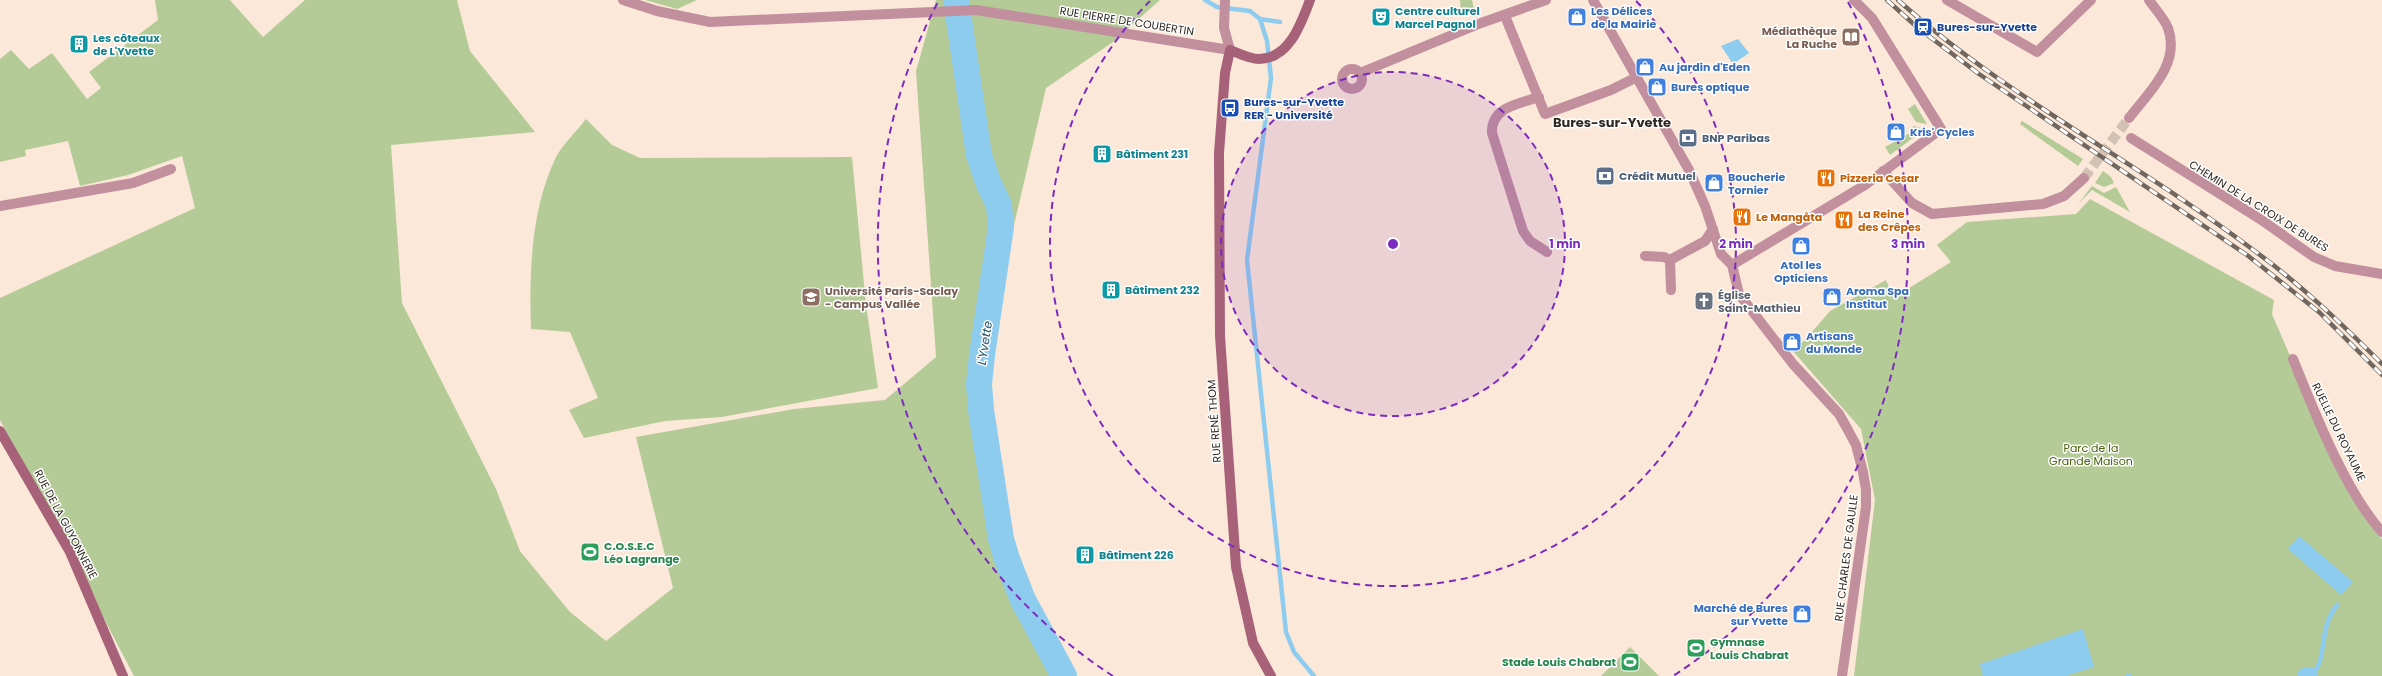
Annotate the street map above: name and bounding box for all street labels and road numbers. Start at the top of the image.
street label: RUE PIERRE DE COUBERTIN [1059,2,1195,40]
street label: CHEMIN DE LA CROIX DE BURES [2186,156,2332,256]
street label: RUE RENÉ THOM [1203,379,1225,463]
street label: RUELLE DU ROYAUME [2308,380,2370,484]
street label: RUE DE LA GUYONNERIE [30,467,102,581]
street label: RUE CHARLES DE GAULLE [1830,494,1862,622]

